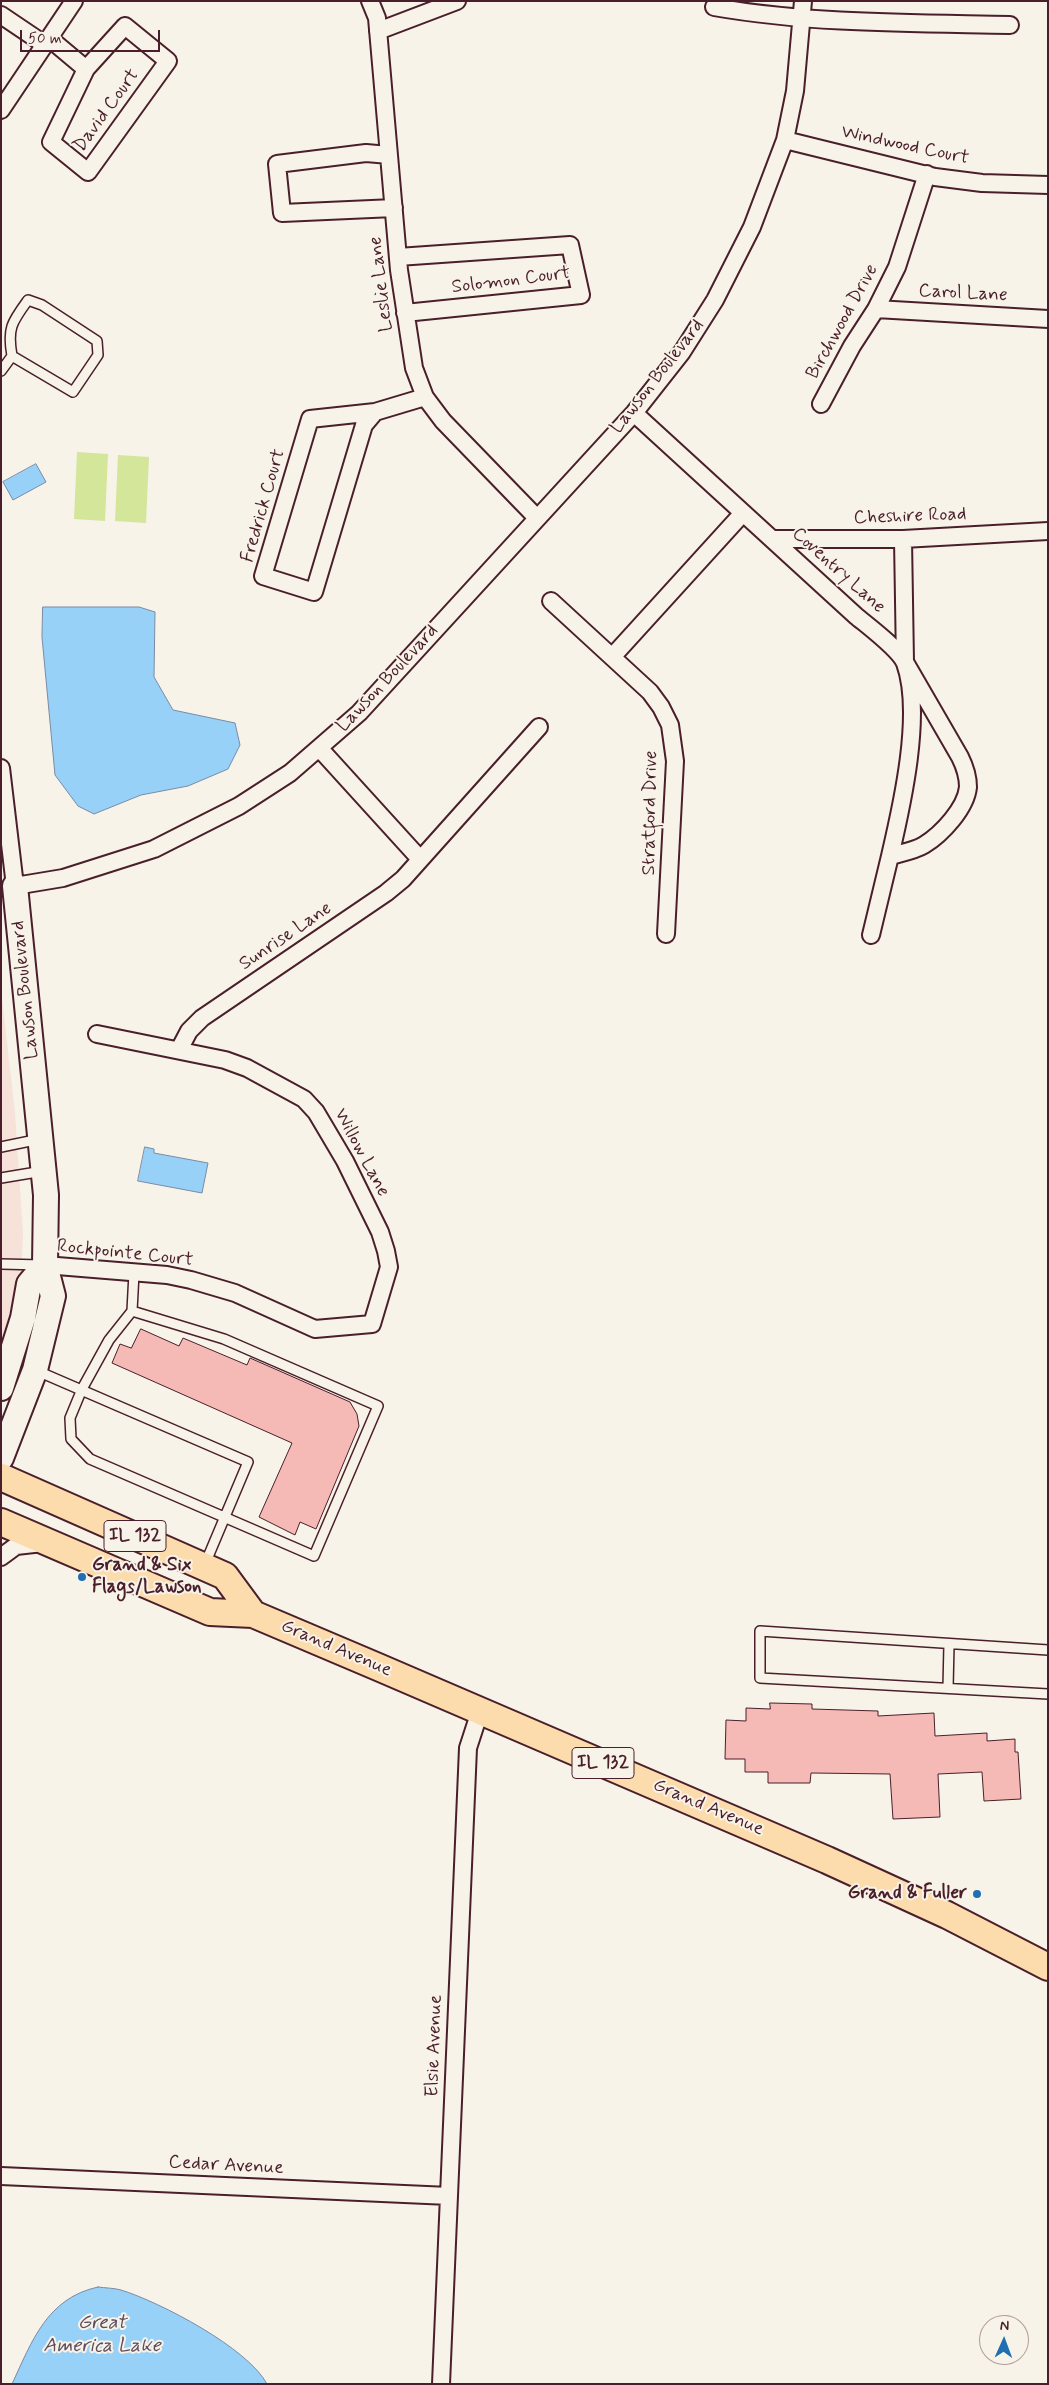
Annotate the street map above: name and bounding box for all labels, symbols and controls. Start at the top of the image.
scale bar [22,20,162,52]
text: 50 m [28,29,62,49]
street label: David Court [69,65,145,157]
street label: Windwood Court [839,121,971,171]
street label: Leslie Lane [365,235,399,333]
street label: Birchwood Drive [802,261,884,383]
street label: Solomon Court [450,262,572,300]
street label: Carol Lane [918,280,1008,308]
street label: Lawson Boulevard [606,315,710,439]
street label: Fredrick Court [237,447,291,565]
street label: Cheshire Road [853,504,967,530]
street label: Coventry Lane [786,523,890,619]
street label: Lawson Boulevard [332,620,444,738]
street label: Stratford Drive [639,750,663,876]
street label: Sunrise Lane [235,898,337,976]
street label: Lawson Boulevard [7,920,45,1060]
street label: Willow Lane [328,1105,394,1201]
street label: Rockpointe Court [56,1236,194,1272]
road number: IL 132 [104,1520,166,1552]
place label: Grand & Six Flags/Lawson [92,1555,202,1599]
marker: Grand & Six Flags/Lawson [76,1571,88,1583]
street label: Grand Avenue [277,1615,395,1683]
road number: IL 132 [572,1748,634,1779]
street label: Grand Avenue [649,1774,767,1842]
place label: Grand & Fuller [848,1883,967,1905]
marker: Grand & Fuller [971,1888,983,1900]
street label: Elsie Avenue [422,1994,448,2098]
street label: Cedar Avenue [168,2152,284,2180]
water label: Great America Lake [43,2312,161,2359]
north arrow [979,2315,1029,2365]
text: N [1000,2317,1009,2335]

